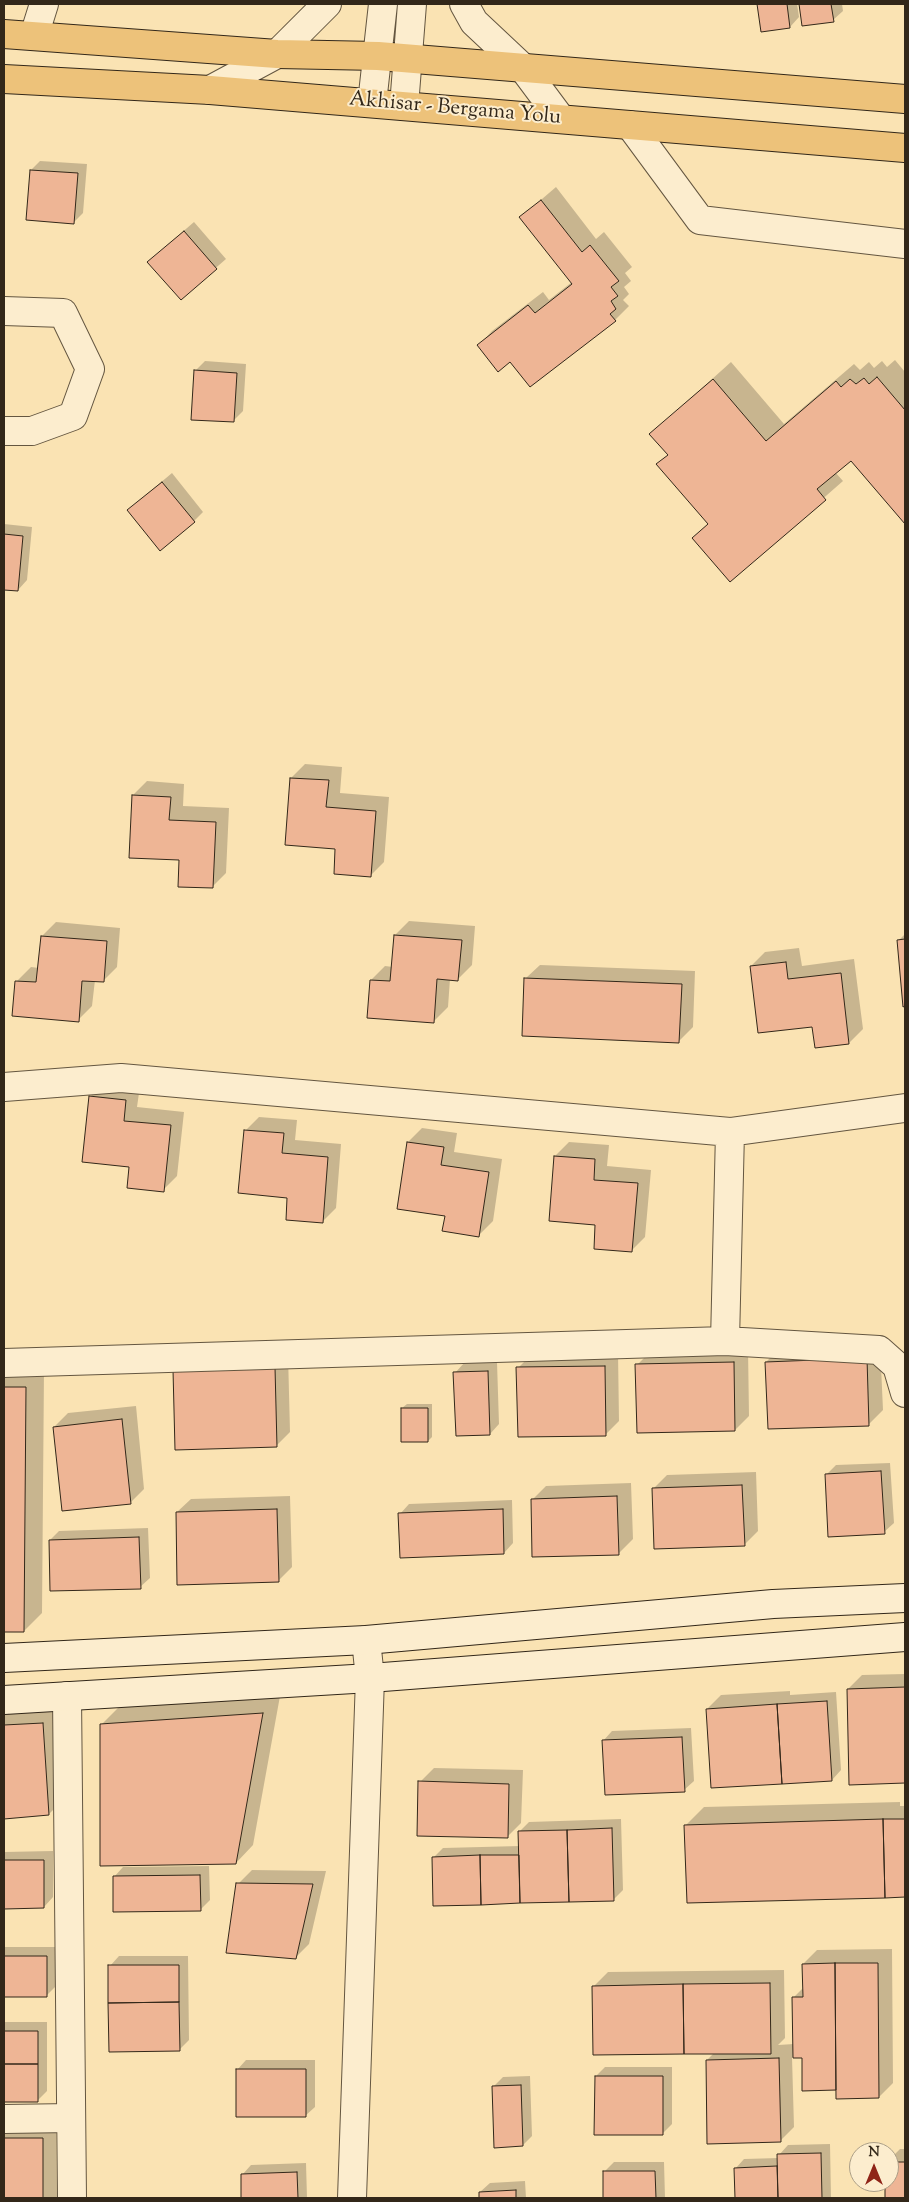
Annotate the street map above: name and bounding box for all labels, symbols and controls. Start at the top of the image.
street label: Akhisar - Bergama Yolu [348,88,562,132]
north arrow [849,2142,899,2192]
text: N [868,2143,880,2163]

